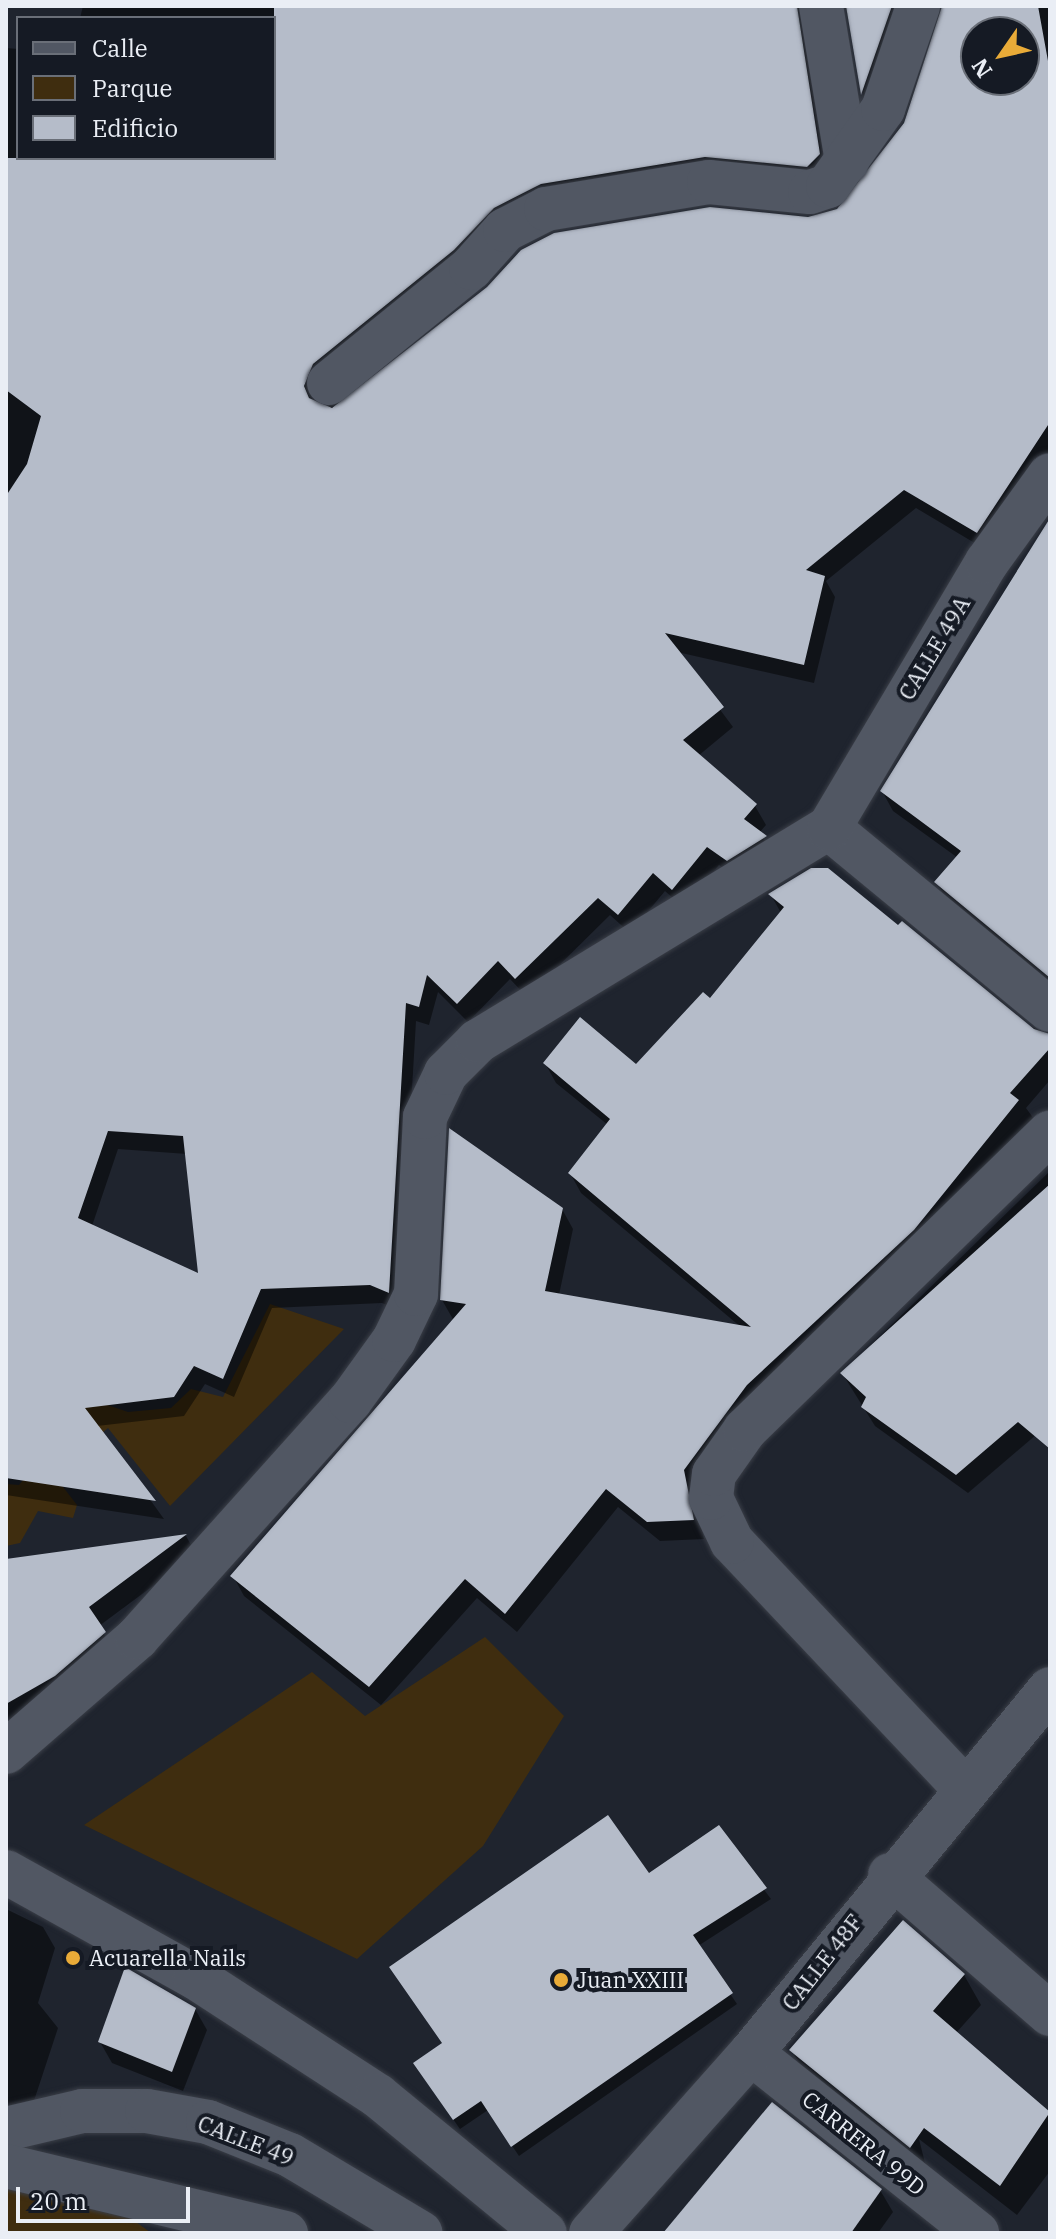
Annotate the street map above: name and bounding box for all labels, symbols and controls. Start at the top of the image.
legend [16,16,276,160]
north arrow [960,16,1040,96]
text: Calle [92,32,148,64]
text: N [964,53,998,84]
text: Parque [92,72,172,104]
text: Edificio [92,112,178,144]
street label: CALLE 49A [893,592,975,704]
street label: CALLE 48F [776,1909,868,2015]
place label: Acuarella Nails [89,1945,246,1971]
marker: Acuarella Nails [64,1949,82,1967]
place label: Juan XXIII [577,1967,684,1993]
marker: Juan XXIII [552,1971,570,1989]
street label: CARRERA 99D [797,2086,931,2200]
street label: CALLE 49 [194,2110,298,2170]
scale bar [20,2171,194,2221]
text: 20 m [30,2185,87,2217]

